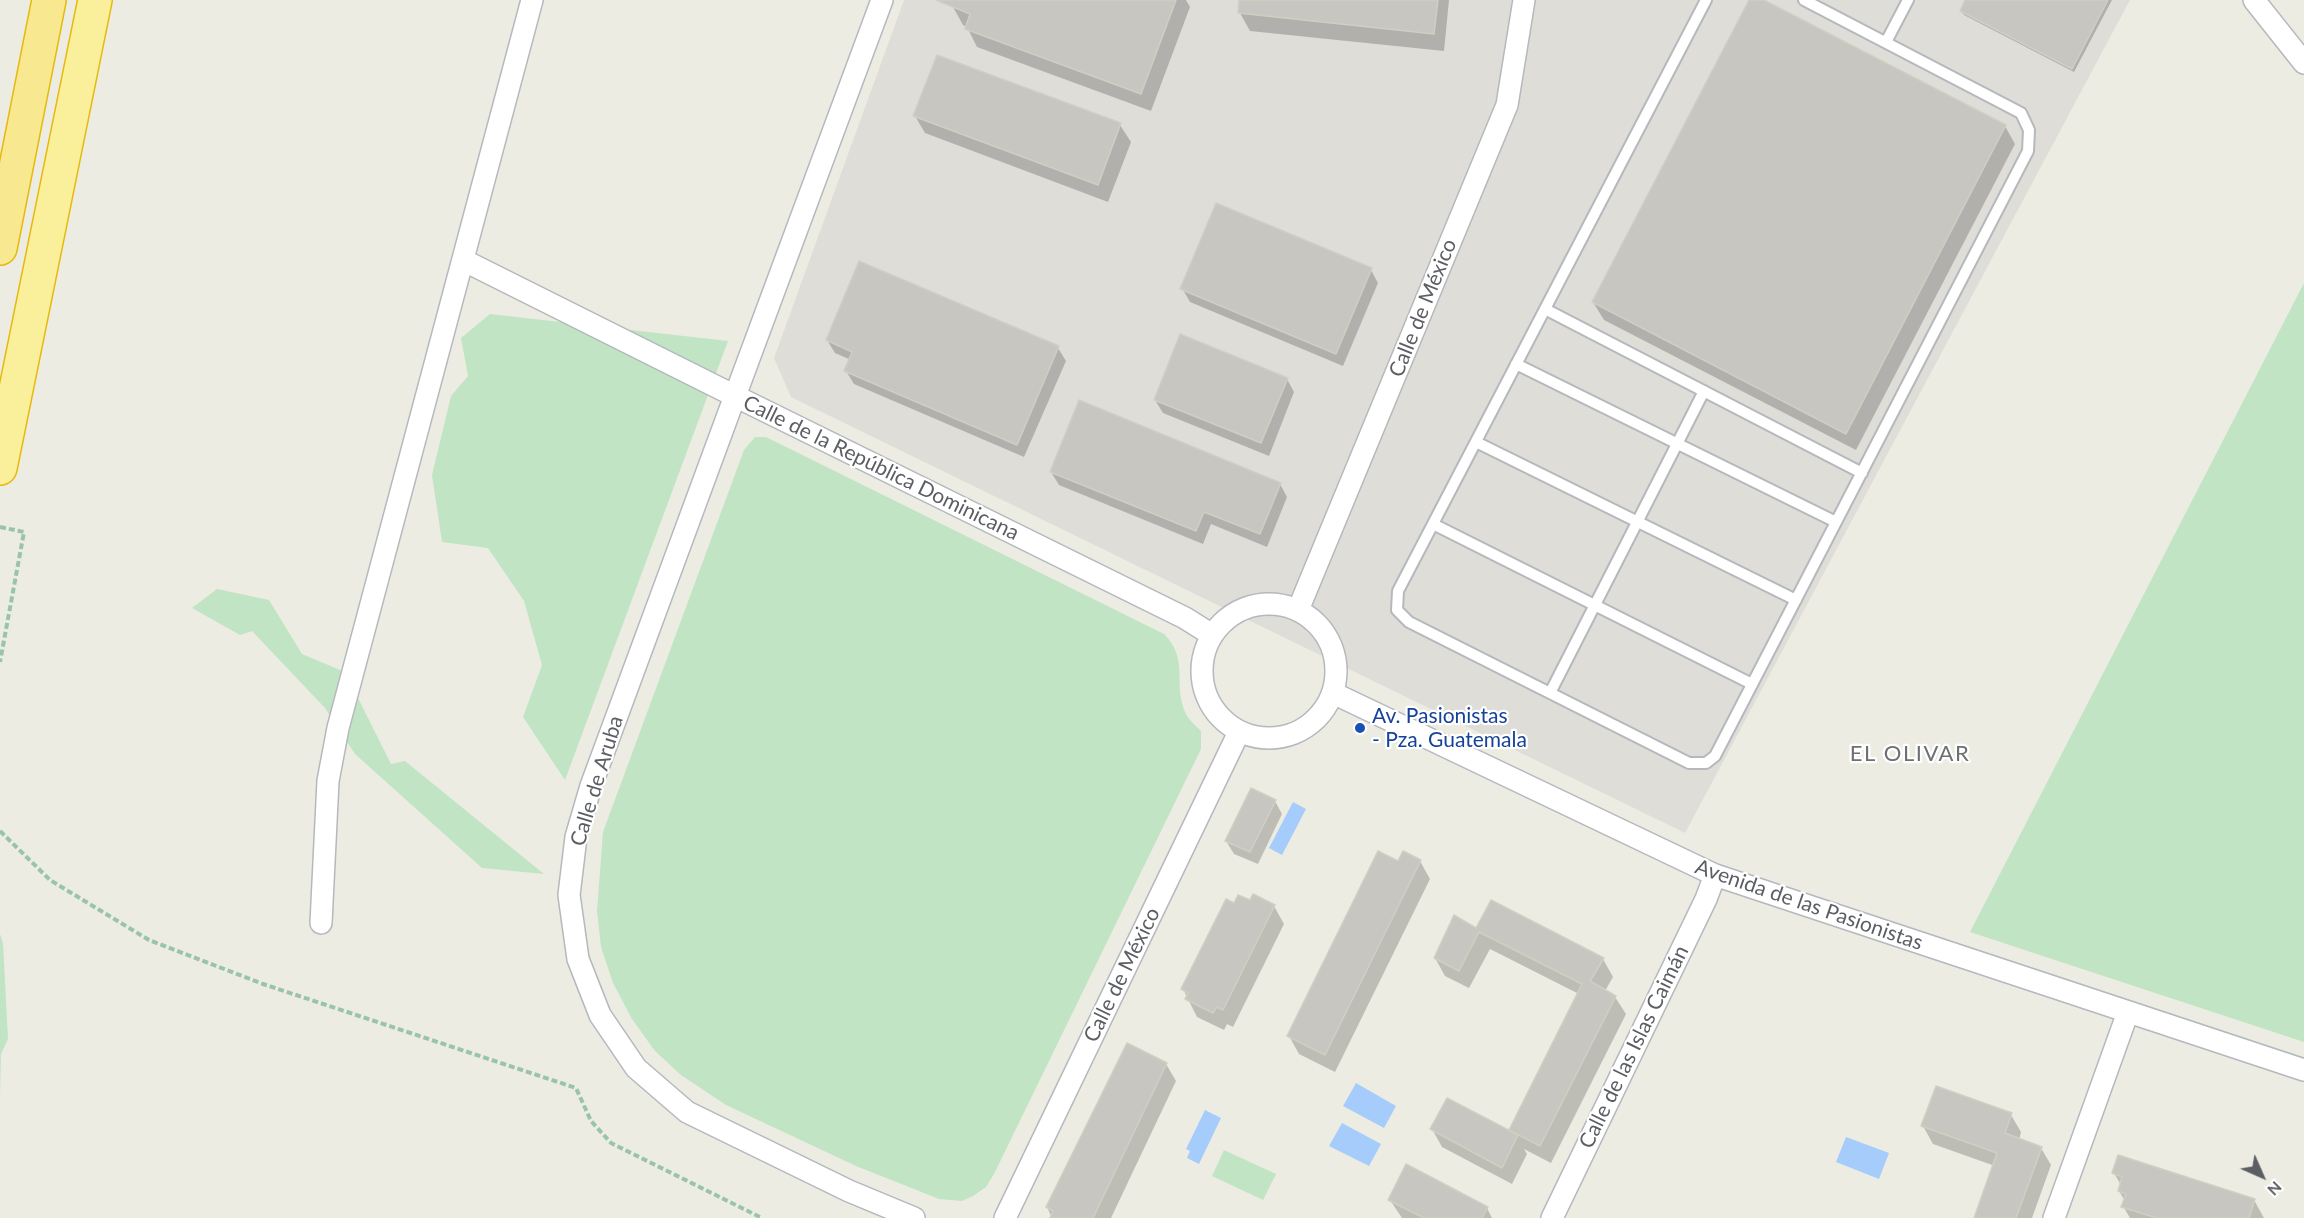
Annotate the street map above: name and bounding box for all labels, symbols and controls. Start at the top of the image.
street label: Calle de México [1384,235,1462,381]
street label: Calle de la República Dominicana [739,390,1023,546]
place label: Av. Pasionistas - Pza. Guatemala [1372,703,1527,753]
street label: Calle de Aruba [565,713,629,849]
marker: Av. Pasionistas - Pza. Guatemala [1353,721,1367,735]
district label: EL OLIVAR [1850,741,1970,767]
street label: Avenida de las Pasionistas [1692,854,1926,956]
street label: Calle de México [1079,904,1165,1046]
street label: Calle de las Islas Caimán [1574,942,1694,1152]
north arrow [2232,1146,2292,1206]
text: N [2264,1178,2286,1200]

